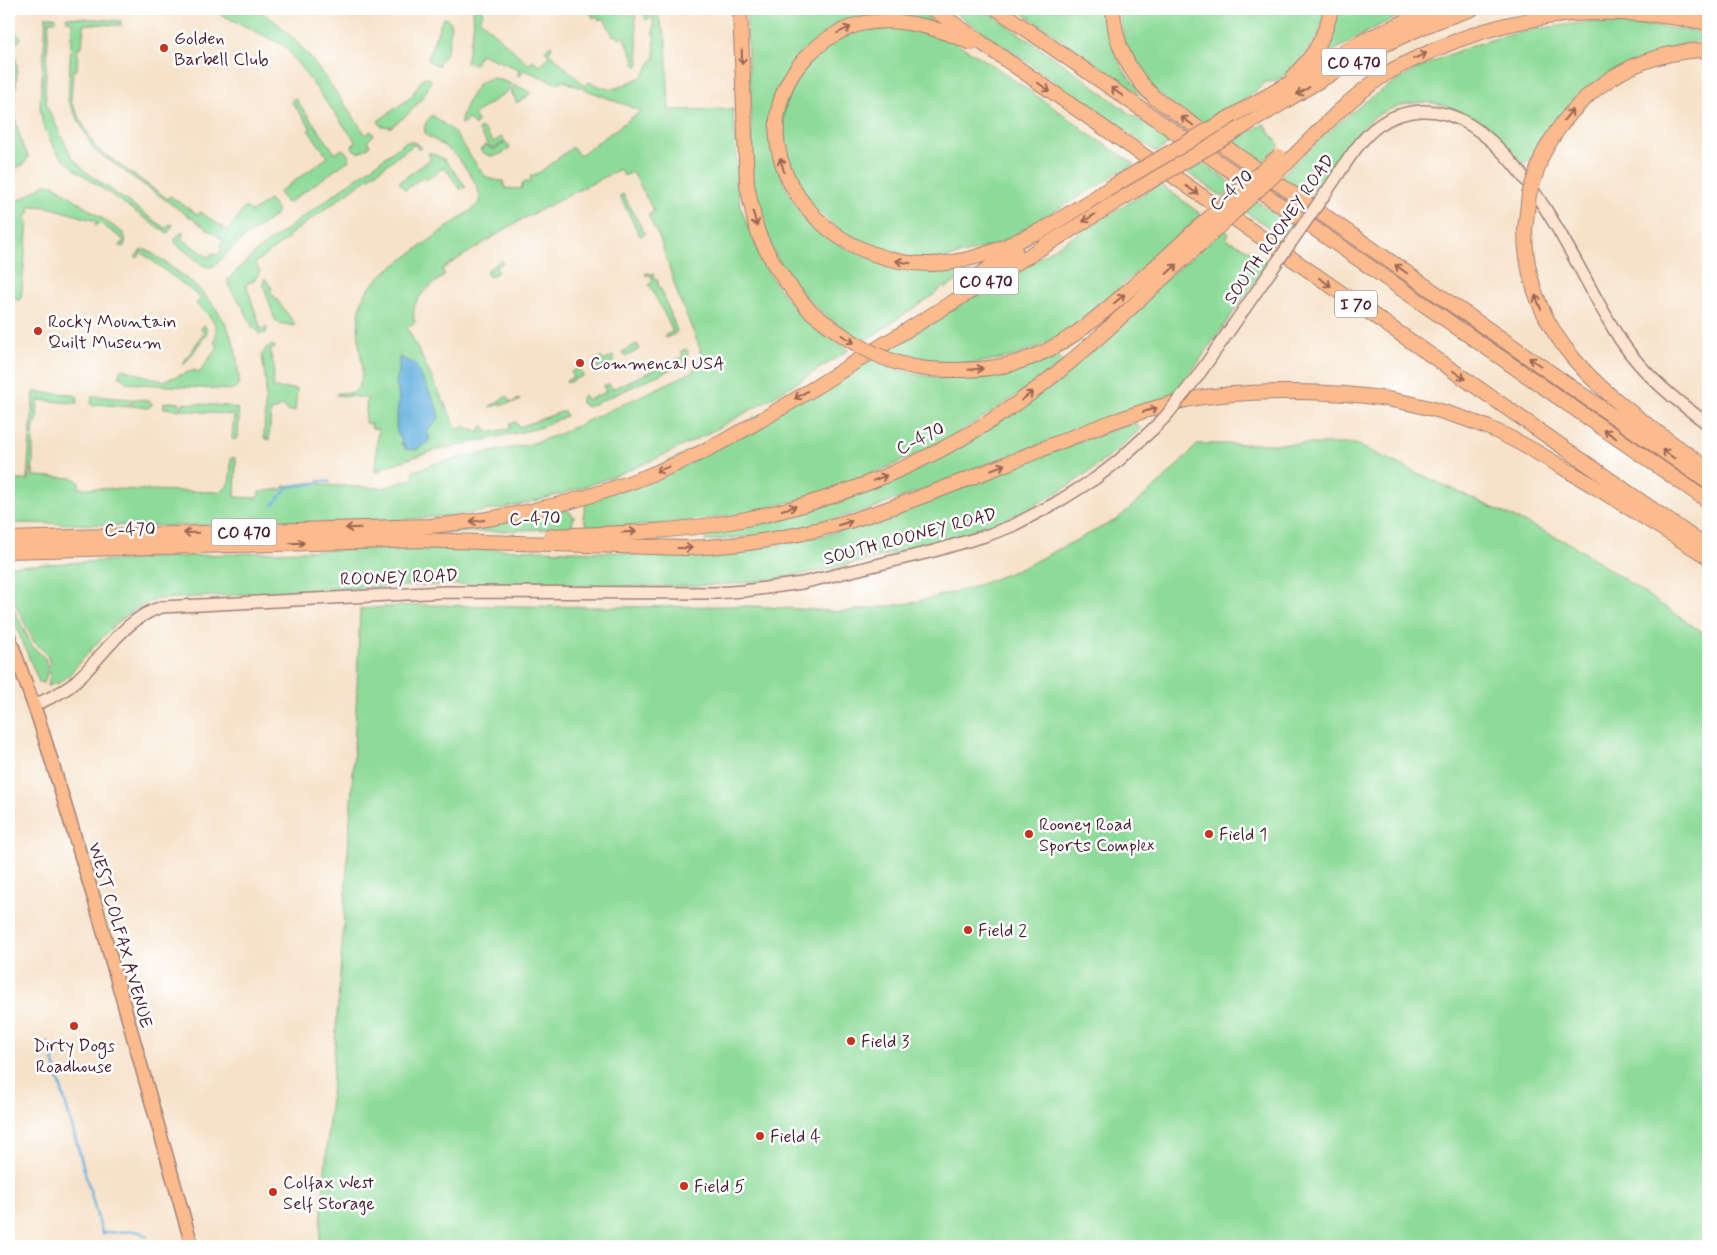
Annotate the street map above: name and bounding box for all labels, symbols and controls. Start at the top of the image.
one-way arrow [836,25,851,35]
place label: Golden Barbell Club [174,27,269,72]
marker: Golden Barbell Club [158,42,170,54]
road number: CO 470 [1322,48,1386,76]
one-way arrow [737,49,747,65]
one-way arrow [1412,51,1427,61]
one-way arrow [1037,82,1051,92]
one-way arrow [1296,86,1310,96]
one-way arrow [1110,87,1124,97]
one-way arrow [1563,109,1574,122]
one-way arrow [1180,116,1194,126]
street label: SOUTH ROONEY ROAD [1219,150,1341,309]
one-way arrow [777,157,787,173]
street label: C-470 [1205,164,1259,217]
one-way arrow [1185,184,1199,195]
one-way arrow [750,211,760,227]
one-way arrow [1083,213,1097,223]
one-way arrow [895,256,911,266]
one-way arrow [1166,263,1179,275]
one-way arrow [1394,264,1408,274]
road number: CO 470 [954,268,1018,294]
one-way arrow [1318,277,1332,287]
road number: I 70 [1335,290,1377,318]
one-way arrow [1112,293,1125,304]
one-way arrow [1533,295,1542,310]
place label: Rocky Mountain Quilt Museum [48,310,177,355]
marker: Rocky Mountain Quilt Museum [32,325,44,337]
one-way arrow [840,334,854,344]
place label: Commencal USA [590,352,725,376]
marker: Commencal USA [574,357,586,369]
one-way arrow [1528,357,1542,367]
one-way arrow [968,364,984,374]
one-way arrow [1452,370,1466,380]
one-way arrow [794,391,808,401]
one-way arrow [1020,391,1034,401]
one-way arrow [1141,405,1157,415]
street label: C-470 [892,417,949,461]
one-way arrow [1604,429,1618,439]
one-way arrow [1661,449,1675,459]
one-way arrow [990,462,1005,472]
one-way arrow [656,465,671,475]
one-way arrow [872,473,887,482]
street label: SOUTH ROONEY ROAD [821,502,999,572]
one-way arrow [781,503,797,513]
street label: C-470 [509,506,561,532]
one-way arrow [469,516,485,526]
street label: C-470 [104,517,156,543]
road number: CO 470 [212,518,276,546]
one-way arrow [837,518,853,528]
one-way arrow [345,524,361,533]
one-way arrow [183,528,199,538]
one-way arrow [621,528,637,537]
one-way arrow [288,538,304,548]
one-way arrow [676,543,693,553]
street label: ROONEY ROAD [340,564,458,592]
place label: Rooney Road Sports Complex [1039,813,1155,858]
place label: Field 1 [1219,823,1267,847]
marker: Rooney Road Sports Complex [1023,828,1035,840]
marker: Field 1 [1203,828,1215,840]
street label: WEST COLFAX AVENUE [82,840,158,1031]
place label: Field 2 [978,919,1027,943]
marker: Field 2 [962,924,974,936]
marker: Dirty Dogs Roadhouse [68,1020,80,1032]
place label: Field 3 [861,1030,909,1054]
place label: Dirty Dogs Roadhouse [33,1034,115,1079]
marker: Field 3 [845,1035,857,1047]
place label: Field 4 [770,1125,821,1149]
marker: Field 4 [754,1130,766,1142]
place label: Colfax West Self Storage [283,1171,375,1216]
place label: Field 5 [694,1175,745,1199]
marker: Field 5 [678,1180,690,1192]
marker: Colfax West Self Storage [267,1186,279,1198]

